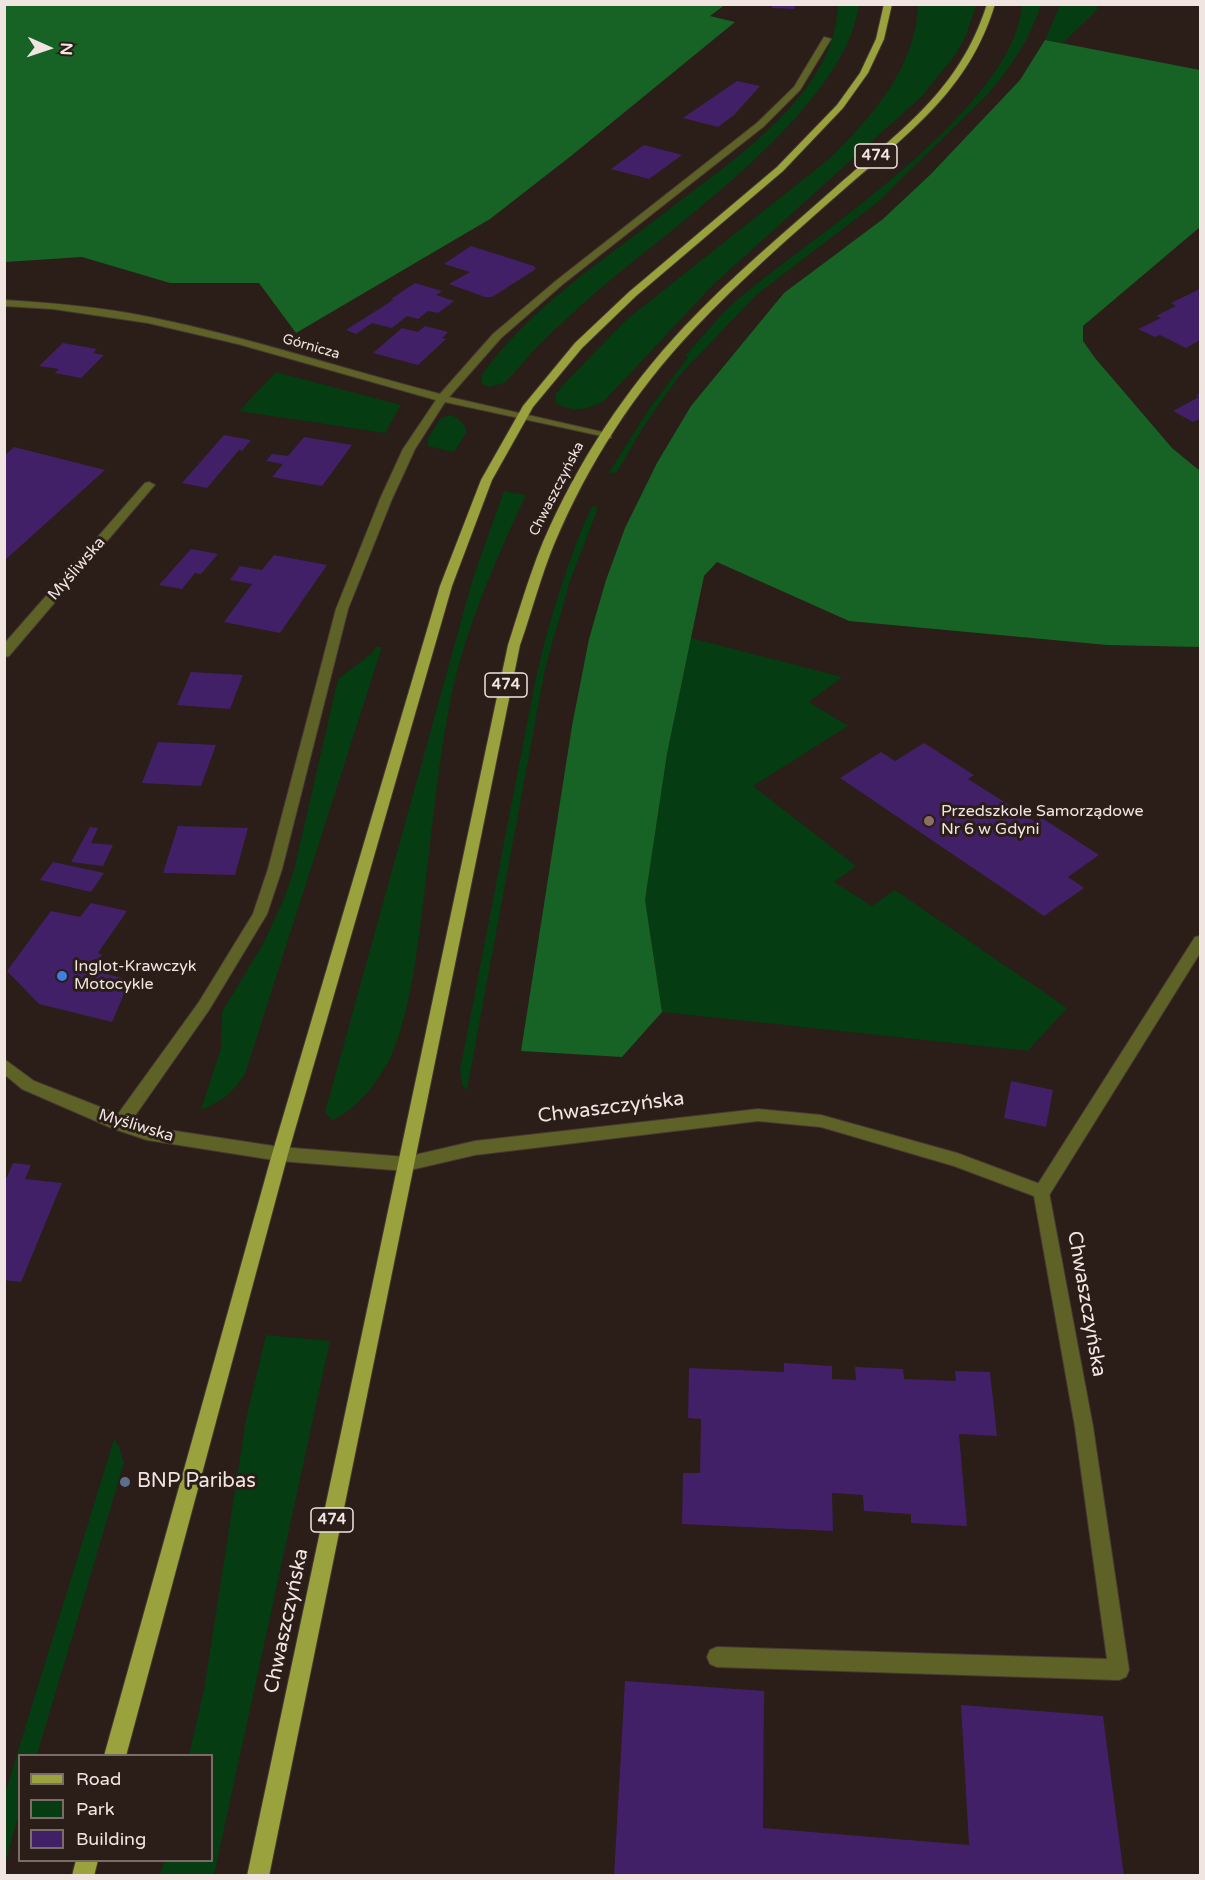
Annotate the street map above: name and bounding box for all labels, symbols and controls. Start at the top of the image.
north arrow [18,18,78,78]
text: N [56,42,76,56]
road number: 474 [855,144,897,168]
street label: Górnicza [280,331,342,363]
street label: Chwaszczyńska [526,439,588,539]
street label: Myśliwska [44,533,110,605]
road number: 474 [485,673,527,697]
place label: Przedszkole Samorządowe Nr 6 w Gdyni [941,802,1144,840]
marker: Przedszkole Samorządowe Nr 6 w Gdyni [922,814,936,828]
place label: Inglot-Krawczyk Motocykle [74,957,197,995]
marker: Inglot-Krawczyk Motocykle [55,969,69,983]
street label: Chwaszczyńska [536,1087,686,1129]
street label: Myśliwska [96,1105,176,1147]
street label: Chwaszczyńska [1061,1229,1111,1379]
place label: BNP Paribas [137,1470,256,1494]
marker: BNP Paribas [118,1475,132,1489]
road number: 474 [311,1508,353,1532]
street label: Chwaszczyńska [260,1546,314,1696]
legend [18,1754,213,1862]
text: Road [76,1768,121,1790]
text: Park [76,1798,114,1820]
text: Building [76,1828,146,1850]

